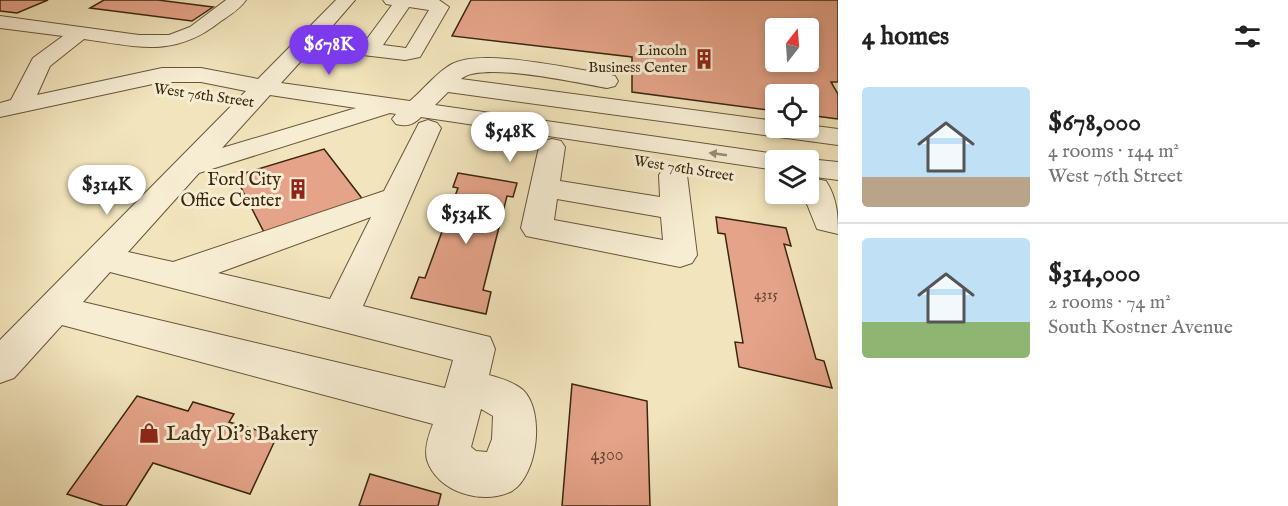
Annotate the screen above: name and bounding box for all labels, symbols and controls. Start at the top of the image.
north arrow [765,18,819,72]
map controls [765,18,819,204]
text: 4 homes [862,20,949,53]
icon: filters [1231,20,1264,53]
pin: $678K [287,25,371,76]
text: $678K [303,32,355,57]
place label: Lincoln Business Center [588,41,687,77]
building icon: Lincoln Business Center [692,47,716,71]
street label: West 76th Street [153,79,255,112]
button: locate [765,84,819,138]
text: $678,000 [1048,106,1141,139]
icon: home [910,111,982,183]
pin: $548K [468,112,552,163]
text: $548K [485,119,535,144]
text: 4 rooms · 144 m² [1048,139,1179,164]
one-way arrow [708,149,727,158]
button: layers [765,150,819,204]
street label: West 76th Street [632,151,735,186]
text: West 76th Street [1048,164,1183,189]
pin: $314K [65,165,149,216]
place label: Ford City Office Center [180,169,281,213]
text: $314K [82,172,132,197]
building icon: Ford City Office Center [286,177,310,201]
pin: $534K [424,194,508,245]
text: $534K [441,201,491,226]
text: $314,000 [1048,257,1140,290]
icon: home [910,262,982,334]
house number: 4315 [754,285,779,304]
text: 2 rooms · 74 m² [1048,290,1171,315]
text: South Kostner Avenue [1048,315,1233,340]
shop icon: Lady Di’s Bakery [137,421,161,445]
place label: Lady Di’s Bakery [166,421,319,448]
house number: 4300 [590,444,624,467]

